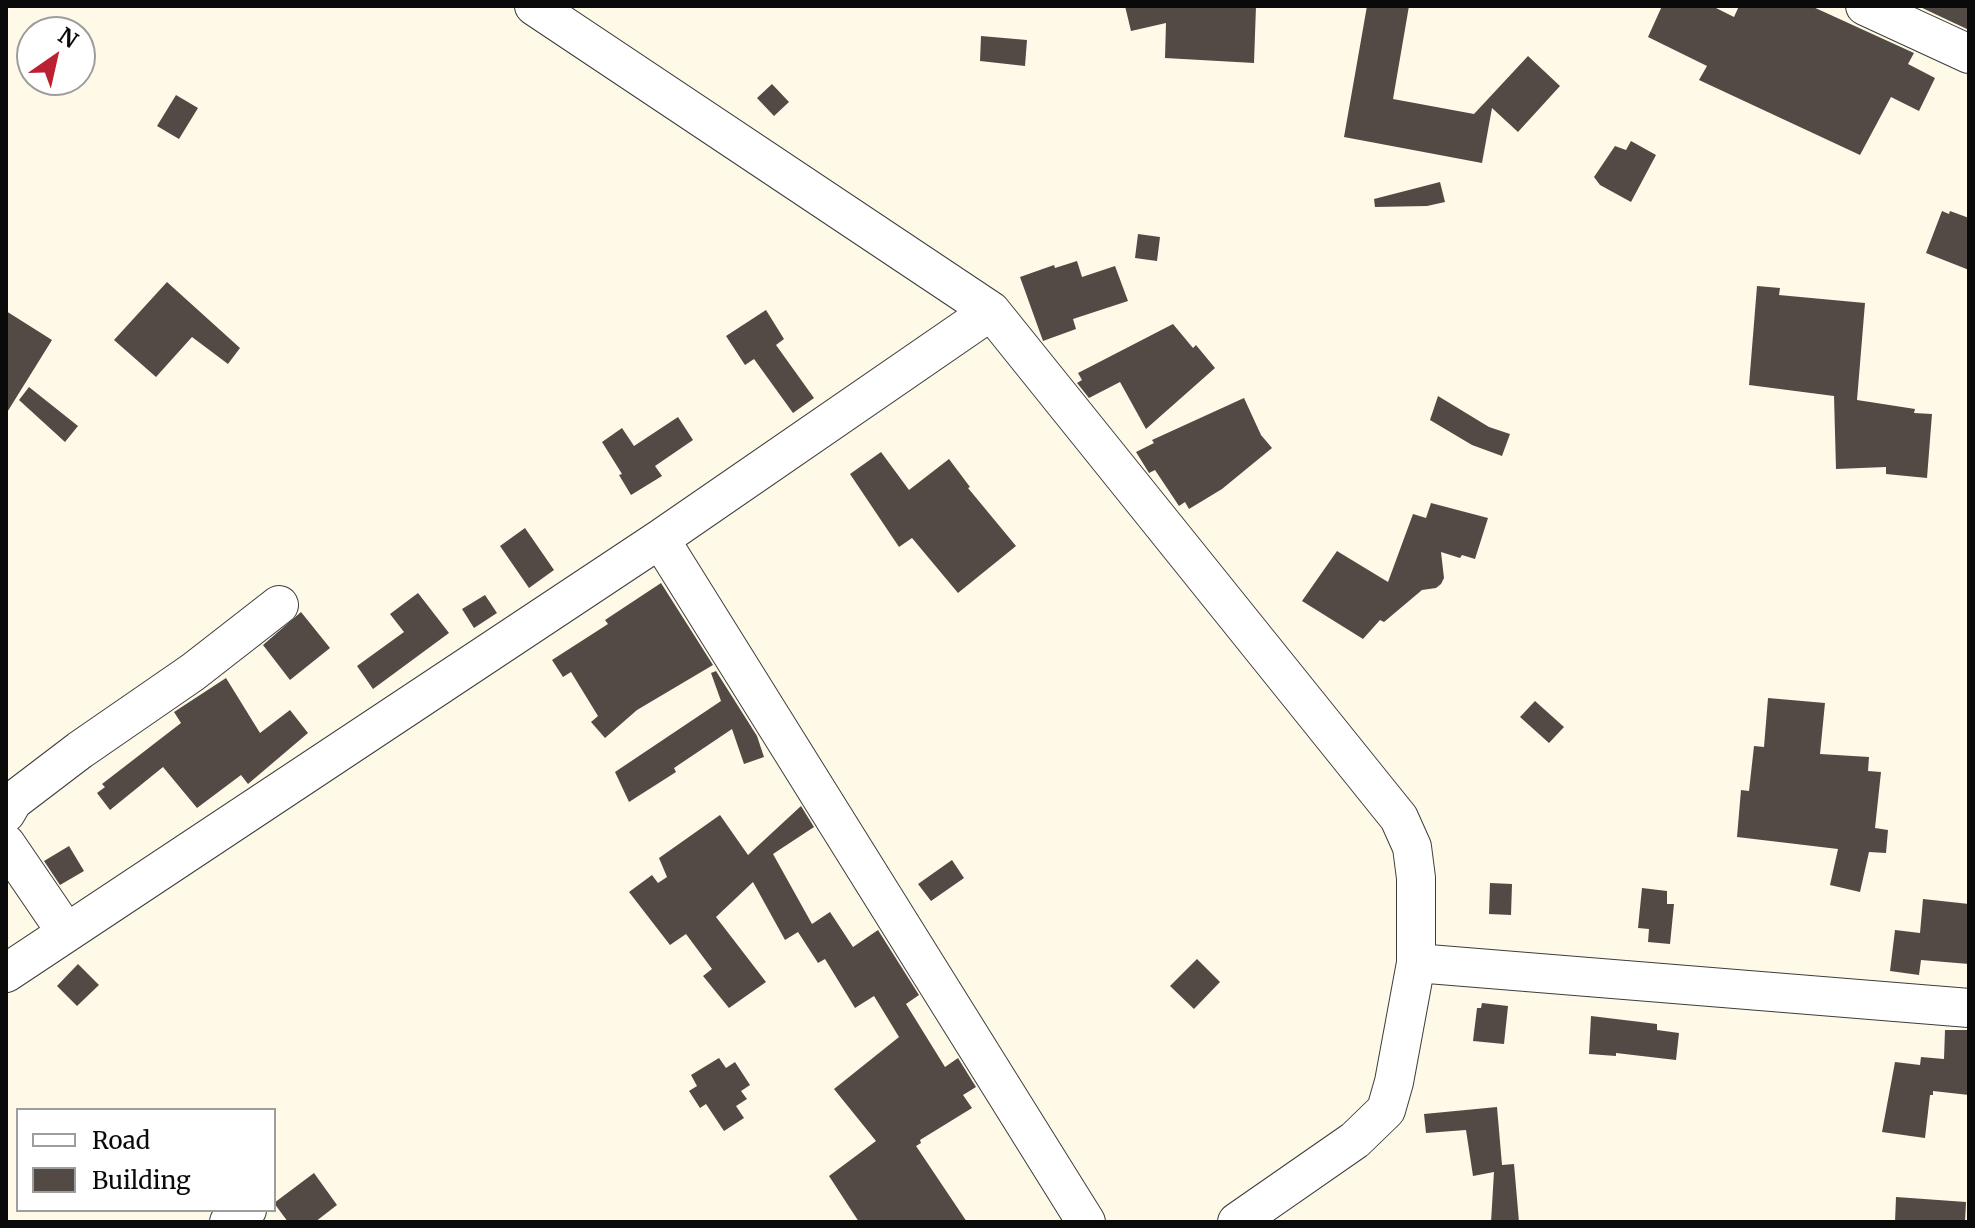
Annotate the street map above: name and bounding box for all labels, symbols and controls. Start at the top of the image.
north arrow [16,16,96,96]
text: N [53,21,83,54]
legend [16,1108,276,1212]
text: Road [92,1125,150,1156]
text: Building [92,1165,191,1196]

